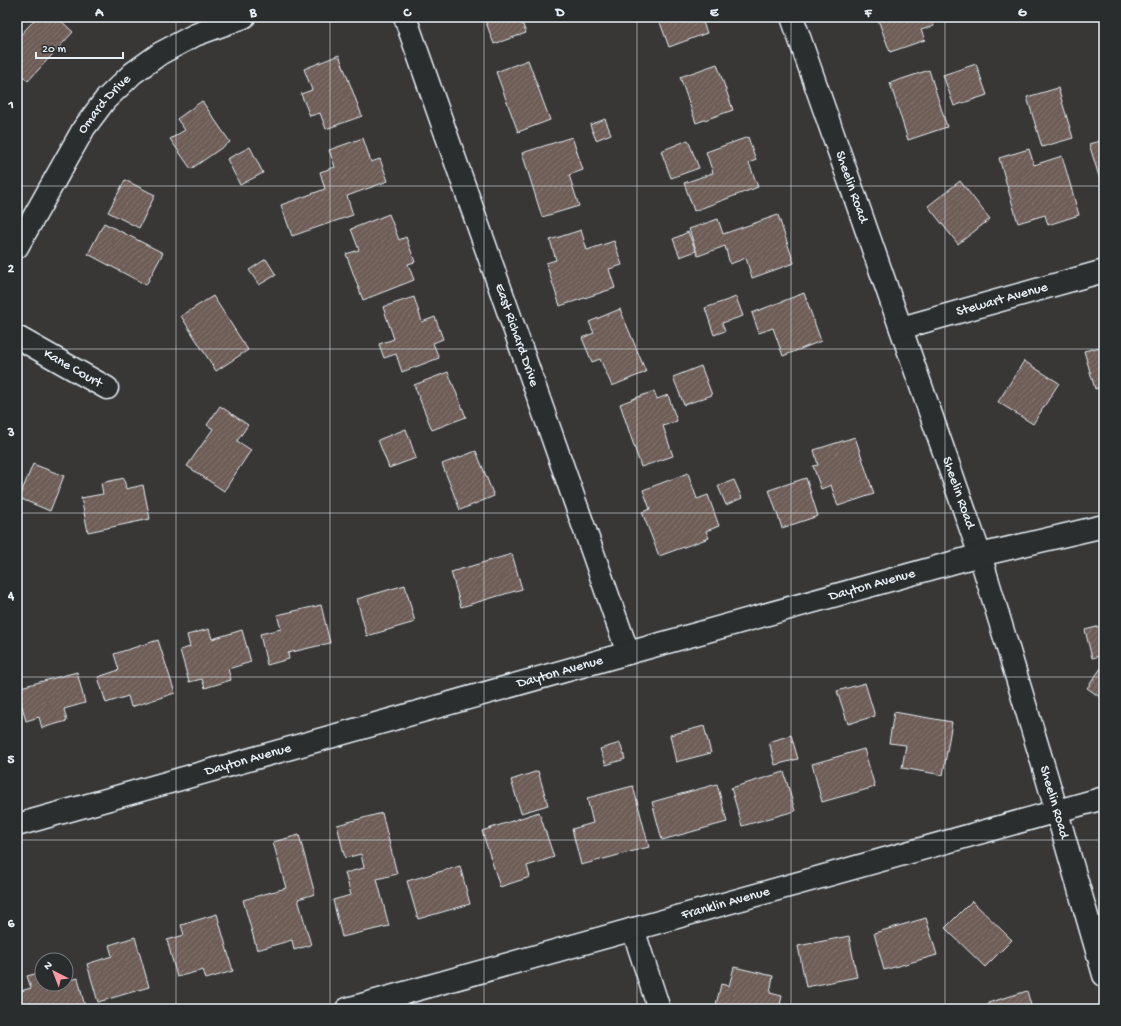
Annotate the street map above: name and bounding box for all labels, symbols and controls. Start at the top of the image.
text: A [94,6,104,21]
text: B [249,6,258,21]
text: C [402,6,412,21]
text: D [555,6,565,21]
text: E [710,6,719,21]
text: F [864,6,873,21]
text: G [1018,6,1027,21]
scale bar [36,34,123,60]
text: 20 m [42,43,67,57]
street label: Omard Drive [74,70,135,137]
text: 1 [7,98,14,113]
street label: Sheelin Road [831,149,872,227]
text: 2 [8,262,15,277]
street label: Stewart Avenue [954,278,1051,321]
street label: East Richard Drive [491,281,543,390]
street label: Kane Court [40,345,106,393]
text: 3 [7,426,15,441]
street label: Sheelin Road [938,454,979,533]
street label: Dayton Avenue [826,565,918,605]
text: 4 [7,589,15,604]
street label: Dayton Avenue [514,652,606,693]
street label: Dayton Avenue [202,740,294,780]
text: 5 [8,753,15,768]
street label: Sheelin Road [1035,764,1073,842]
street label: Franklin Avenue [678,883,772,924]
text: 6 [8,917,15,932]
north arrow [34,952,74,992]
text: N [42,959,55,973]

